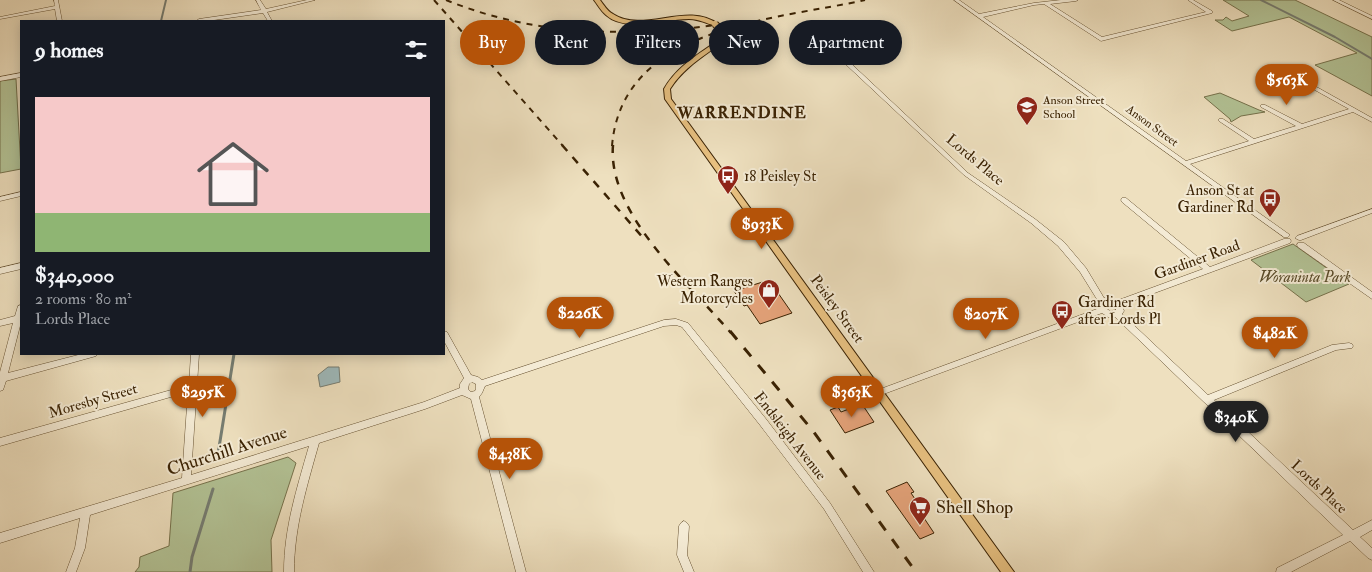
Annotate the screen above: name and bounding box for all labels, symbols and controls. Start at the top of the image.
chip: Buy [460,20,525,65]
chip: Rent [535,20,606,65]
chip: Filters [616,20,699,65]
chip: New [709,20,779,65]
chip: Apartment [789,20,902,65]
icon: filters [402,36,430,64]
text: 9 homes [35,37,104,64]
pin: $563K [1252,64,1322,106]
text: $563K [1266,70,1308,90]
place label: Anson Street School [1042,93,1104,122]
school or university icon: Anson Street School [1015,95,1039,126]
street label: Anson Street [1122,101,1181,150]
district label: WARRENDINE [676,103,807,123]
icon: home [188,129,278,219]
street label: Lords Place [942,130,1008,190]
bus stop icon: 18 Peisley St [716,164,740,195]
place label: 18 Peisley St [744,167,816,186]
place label: Anson St at Gardiner Rd [1178,181,1255,217]
bus stop icon: Anson St at Gardiner Rd [1258,187,1282,218]
pin: $933K [727,208,797,250]
text: $933K [742,214,782,234]
street label: Gardiner Road [1152,236,1243,284]
text: $340,000 [35,262,114,289]
park label: Woraninta Park [1259,268,1351,287]
street label: Peisley Street [806,271,868,347]
place label: Western Ranges Motorcycles [656,272,753,308]
shop icon: Western Ranges Motorcycles [757,278,781,309]
text: 2 rooms · 80 m² [35,289,132,309]
place label: Gardiner Rd after Lords Pl [1078,293,1161,329]
pin: $226K [545,296,615,339]
pin: $207K [951,298,1021,340]
bus stop icon: Gardiner Rd after Lords Pl [1050,299,1074,330]
text: $226K [558,303,602,323]
text: $207K [964,304,1008,324]
text: Lords Place [35,309,110,329]
pin: $482K [1240,316,1310,359]
text: $482K [1253,323,1297,343]
pin: $295K [168,376,238,418]
pin: $363K [817,376,887,418]
street label: Moresby Street [46,379,140,423]
text: $295K [181,382,225,402]
text: $363K [832,382,872,402]
street label: Endsleigh Avenue [750,388,830,484]
pin: $340K [1201,400,1271,443]
text: $340K [1214,407,1258,427]
street label: Churchill Avenue [164,421,290,481]
pin: $438K [475,438,545,480]
text: $438K [489,444,531,464]
street label: Lords Place [1287,456,1351,518]
supermarket icon: Shell Shop [908,495,932,526]
place label: Shell Shop [936,496,1013,519]

